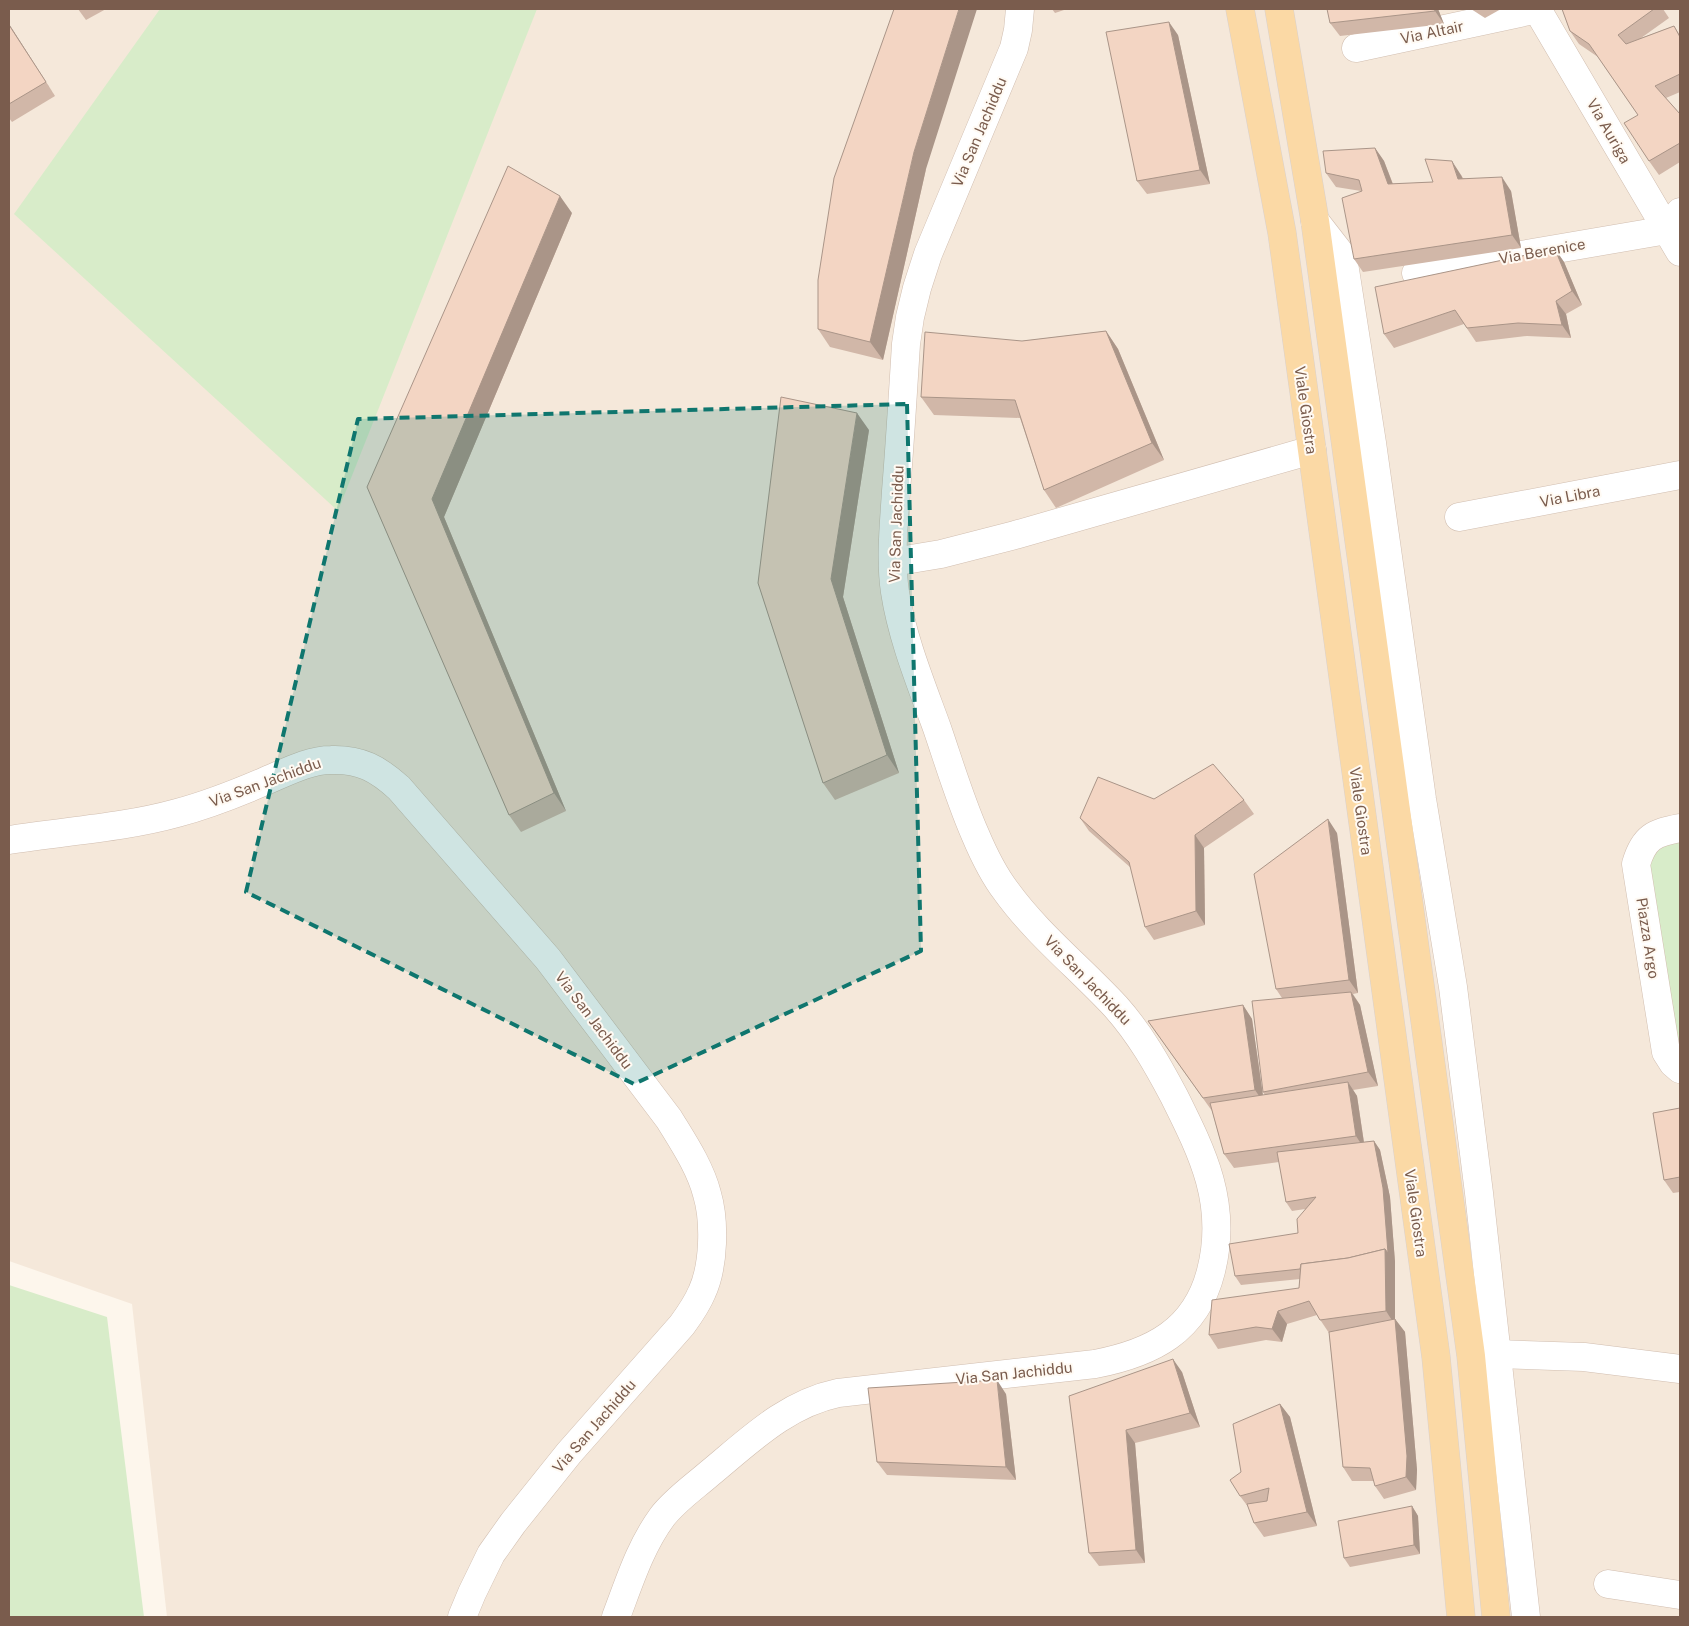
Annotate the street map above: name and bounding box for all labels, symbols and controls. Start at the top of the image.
street label: Via Altair [1399,17,1465,47]
street label: Via San Jachiddu [948,75,1010,189]
street label: Via Auriga [1584,96,1634,166]
street label: Via Berenice [1497,235,1587,267]
street label: Viale Giostra [1291,365,1321,455]
street label: Via San Jachiddu [885,465,907,583]
street label: Via Libra [1538,482,1602,510]
street label: Via San Jachiddu [207,754,323,810]
street label: Viale Giostra [1346,766,1376,856]
street label: Piazza Argo [1633,896,1663,980]
street label: Via San Jachiddu [1041,932,1135,1028]
street label: Via San Jachiddu [552,968,636,1072]
street label: Viale Giostra [1401,1168,1431,1258]
street label: Via San Jachiddu [955,1358,1073,1388]
street label: Via San Jachiddu [549,1376,639,1476]

